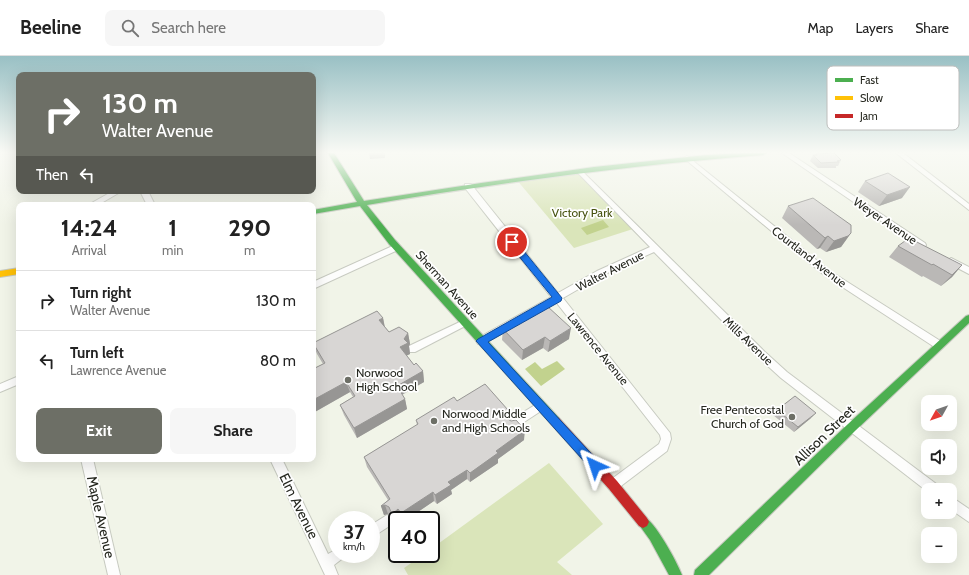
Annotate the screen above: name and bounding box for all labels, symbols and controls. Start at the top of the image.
search box [105,10,385,46]
text: Beeline [20,16,81,39]
icon: search [119,17,141,39]
text: Search here [151,19,226,37]
text: Map [808,19,833,37]
text: Layers [855,19,893,37]
text: Share [915,19,949,37]
legend [827,66,959,130]
text: Fast [860,73,879,87]
text: 130 m [102,86,178,120]
icon: right [36,88,88,140]
text: Slow [860,91,883,105]
text: Jam [859,109,878,123]
text: Walter Avenue [102,120,213,142]
icon: left [76,164,98,186]
text: Then [36,166,68,184]
street label: Weyer Avenue [851,194,920,247]
park label: Victory Park [552,205,613,220]
text: 14:24 [61,213,117,242]
text: 1 [168,213,177,242]
text: 290 [228,213,271,242]
street label: Courtland Avenue [769,223,850,290]
pin [495,225,529,259]
icon: arrive [501,231,523,253]
text: Arrival [72,242,106,258]
text: min [162,242,183,258]
text: m [244,242,255,258]
street label: Sherman Avenue [413,247,482,322]
street label: Walter Avenue [573,247,646,294]
text: Turn right [70,284,131,302]
icon: right [36,290,58,312]
text: 130 m [256,292,296,310]
text: Walter Avenue [70,302,150,318]
street label: Lawrence Avenue [565,309,632,388]
street label: Mills Avenue [720,313,776,368]
text: Turn left [70,344,124,362]
icon: left [36,350,58,372]
text: 80 m [260,352,296,370]
text: Lawrence Avenue [70,362,167,378]
place label: Norwood High School [356,365,417,394]
marker: Norwood High School [343,375,353,385]
north arrow [921,395,957,431]
map controls [921,395,957,563]
street label: Allison Street [789,401,859,469]
place label: Free Pentecostal Church of God [700,402,784,431]
place label: Norwood Middle and High Schools [442,406,530,435]
button: Exit [36,408,162,454]
button: Share [170,408,296,454]
marker: Free Pentecostal Church of God [787,412,797,422]
marker: Norwood Middle and High Schools [429,416,439,426]
button: sound [921,439,957,475]
position arrow [574,445,616,487]
street label: Elm Avenue [275,470,323,542]
street label: Maple Avenue [83,474,119,560]
button: + [921,483,957,519]
speed limit sign: 40 [388,511,440,563]
text: 37 [344,520,364,544]
button: − [921,527,957,563]
text: km/h [343,540,365,553]

